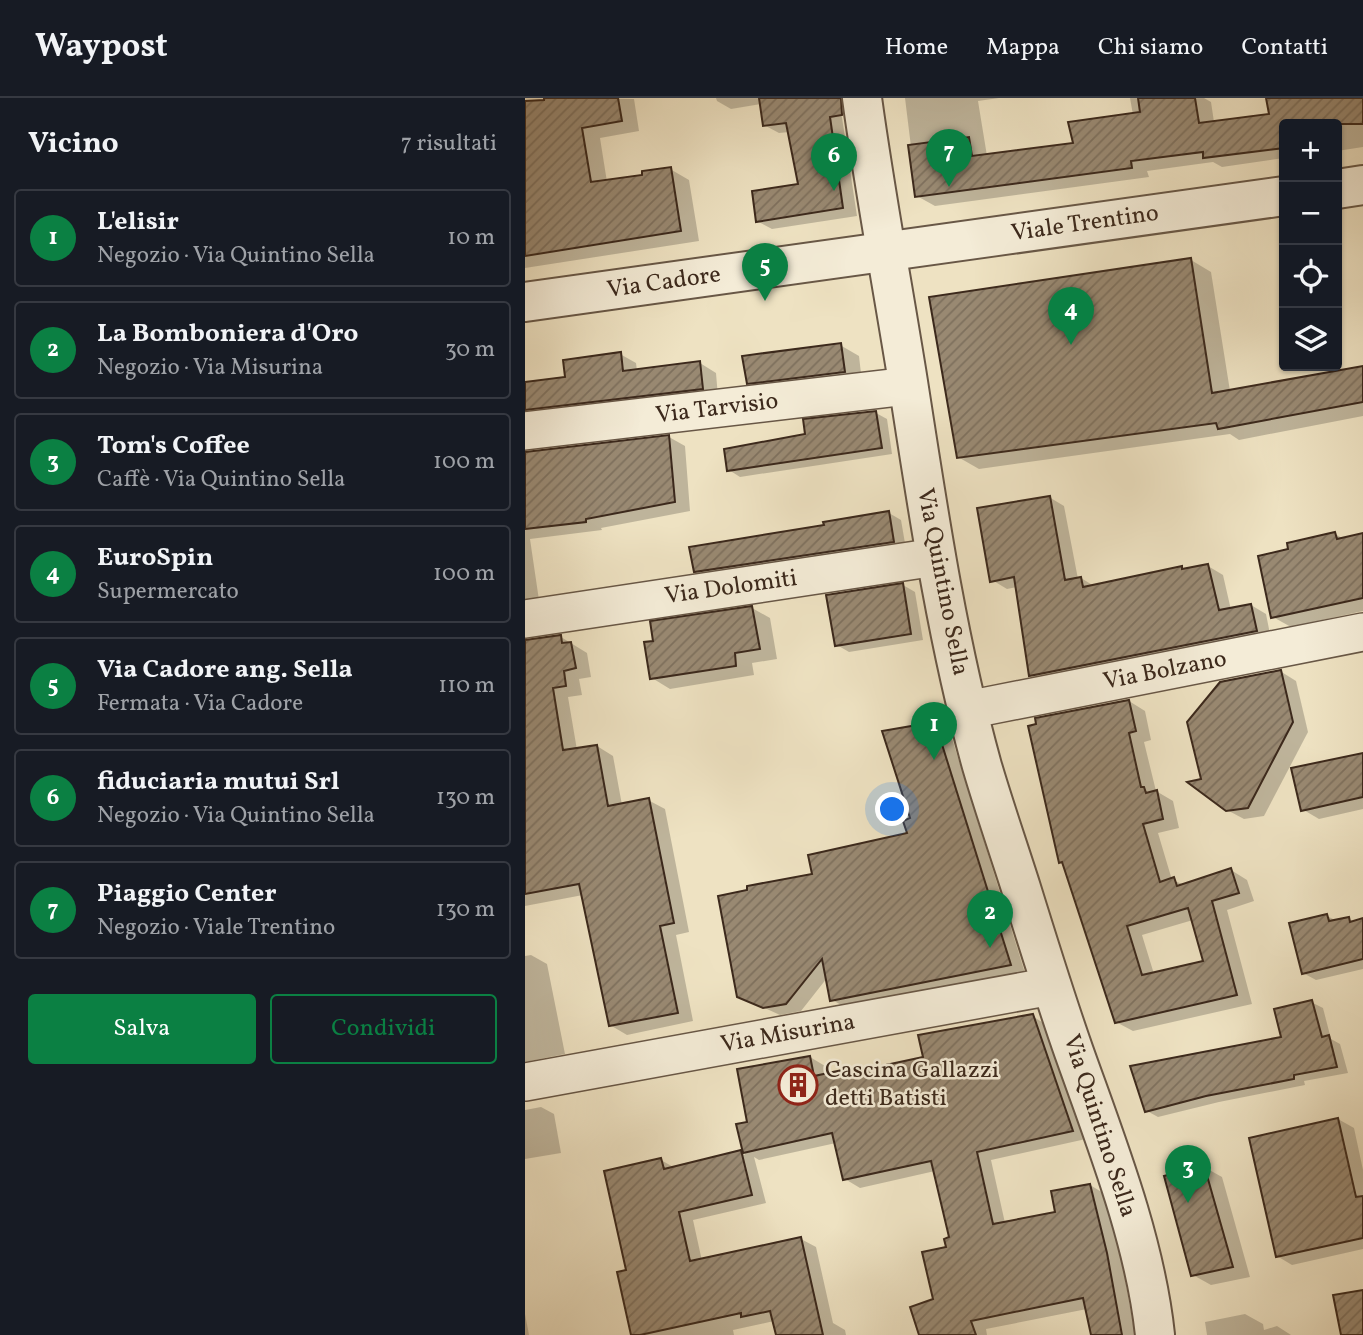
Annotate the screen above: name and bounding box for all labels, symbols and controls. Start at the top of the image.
text: Waypost [35,25,168,71]
text: Home [885,31,948,65]
text: Mappa [986,31,1060,65]
text: Chi siamo [1098,31,1203,65]
text: Contatti [1241,31,1328,65]
map controls [1279,119,1342,371]
button: + [1279,119,1342,182]
text: Vicino [28,123,119,165]
text: 7 risultati [401,128,497,160]
pin: 7 [926,129,972,187]
pin: 6 [811,133,857,191]
button: − [1279,182,1342,245]
street label: Viale Trentino [1009,197,1161,251]
text: L'elisir [97,204,179,240]
text: 1 [48,222,58,254]
text: 10 m [447,222,495,254]
text: Negozio · Via Quintino Sella [97,240,375,272]
pin: 5 [742,243,788,301]
button: locate [1279,245,1342,308]
street label: Via Cadore [605,258,723,308]
pin: 4 [1048,287,1094,345]
button: layers [1279,308,1342,371]
text: La Bomboniera d'Oro [97,316,358,352]
text: 2 [47,334,59,366]
text: 30 m [445,334,495,366]
text: Negozio · Via Misurina [97,352,323,384]
street label: Via Tarvisio [654,385,780,433]
text: Tom's Coffee [97,428,250,464]
text: 3 [47,446,59,478]
text: 100 m [433,446,495,478]
text: Caffè · Via Quintino Sella [97,464,346,496]
street label: Via Quintino Sella [907,485,977,679]
text: EuroSpin [97,540,213,576]
text: 4 [46,558,60,590]
text: 100 m [433,558,495,590]
street label: Via Dolomiti [663,562,799,614]
text: Supermercato [97,576,239,608]
street label: Via Bolzano [1100,642,1230,700]
text: Via Cadore ang. Sella [97,652,353,688]
text: 5 [47,670,59,702]
text: 110 m [438,670,495,702]
text: Fermata · Via Cadore [97,688,303,720]
pin: 1 [911,702,957,760]
text: fiduciaria mutui Srl [97,764,340,800]
text: 6 [47,782,59,814]
text: 130 m [436,782,495,814]
your location [875,792,909,826]
text: Negozio · Via Quintino Sella [97,800,375,832]
text: Piaggio Center [97,876,277,912]
pin: 2 [967,890,1013,948]
text: 7 [48,894,59,926]
text: 130 m [436,894,495,926]
text: Negozio · Viale Trentino [97,912,335,944]
button: Salva [28,994,256,1064]
button: Condividi [270,994,497,1064]
street label: Via Misurina [718,1005,858,1063]
street label: Via Quintino Sella [1053,1030,1145,1222]
place label: Cascina Gallazzi detti Batisti [825,1054,999,1116]
building icon: Cascina Gallazzi detti Batisti [777,1064,819,1106]
pin: 3 [1165,1145,1211,1203]

